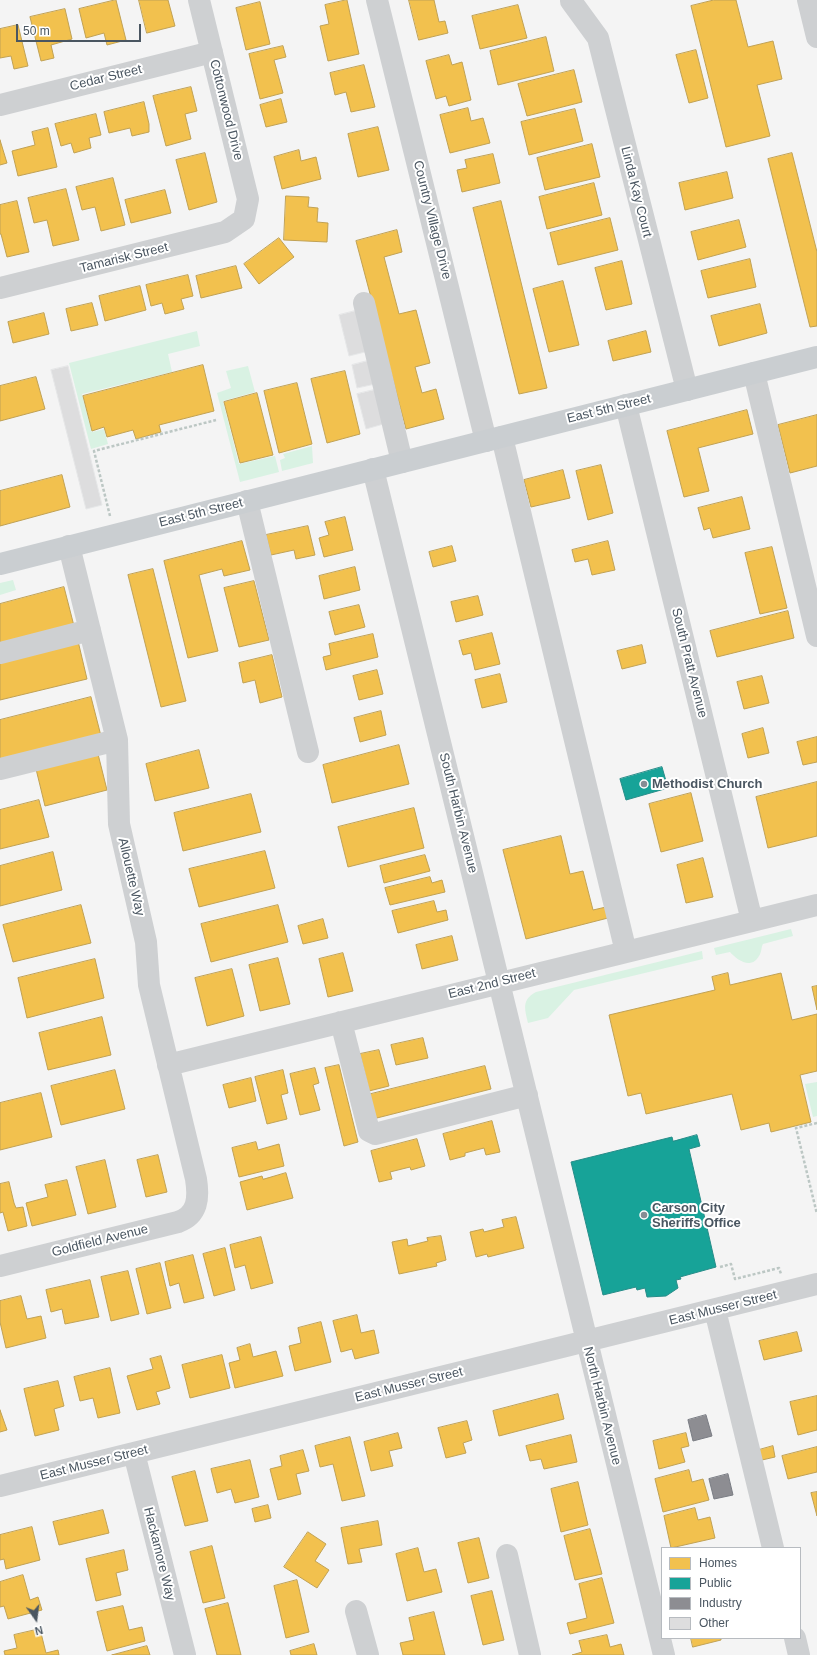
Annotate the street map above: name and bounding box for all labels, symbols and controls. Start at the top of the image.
scale bar [18,16,143,42]
text: 50 m [23,24,50,38]
street label: Cottonwood Drive [206,58,246,162]
street label: Cedar Street [68,62,144,94]
street label: Linda Kay Court [617,145,655,239]
street label: Country Village Drive [410,159,454,281]
street label: Tamarisk Street [78,240,170,276]
street label: East 5th Street [565,391,653,427]
street label: East 5th Street [157,495,245,531]
street label: South Pratt Avenue [668,607,710,719]
street label: South Harbin Avenue [436,751,480,875]
place label: Methodist Church [652,776,762,792]
marker: Methodist Church [639,779,649,789]
street label: Allouette Way [114,836,148,918]
street label: East 2nd Street [447,966,537,1002]
place label: Carson City Sheriffs Office [652,1200,741,1231]
marker: Carson City Sheriffs Office [639,1210,649,1220]
street label: Goldfield Avenue [50,1221,150,1261]
street label: East Musser Street [667,1287,779,1329]
street label: North Harbin Avenue [580,1345,624,1467]
street label: East Musser Street [353,1364,465,1406]
street label: East Musser Street [38,1442,150,1484]
street label: Hackamore Way [140,1506,178,1602]
legend [661,1547,801,1639]
text: Homes [699,1556,737,1570]
text: Public [699,1576,732,1590]
text: Industry [699,1596,742,1610]
north arrow [16,1599,56,1639]
text: Other [699,1616,729,1630]
text: N [34,1624,44,1637]

